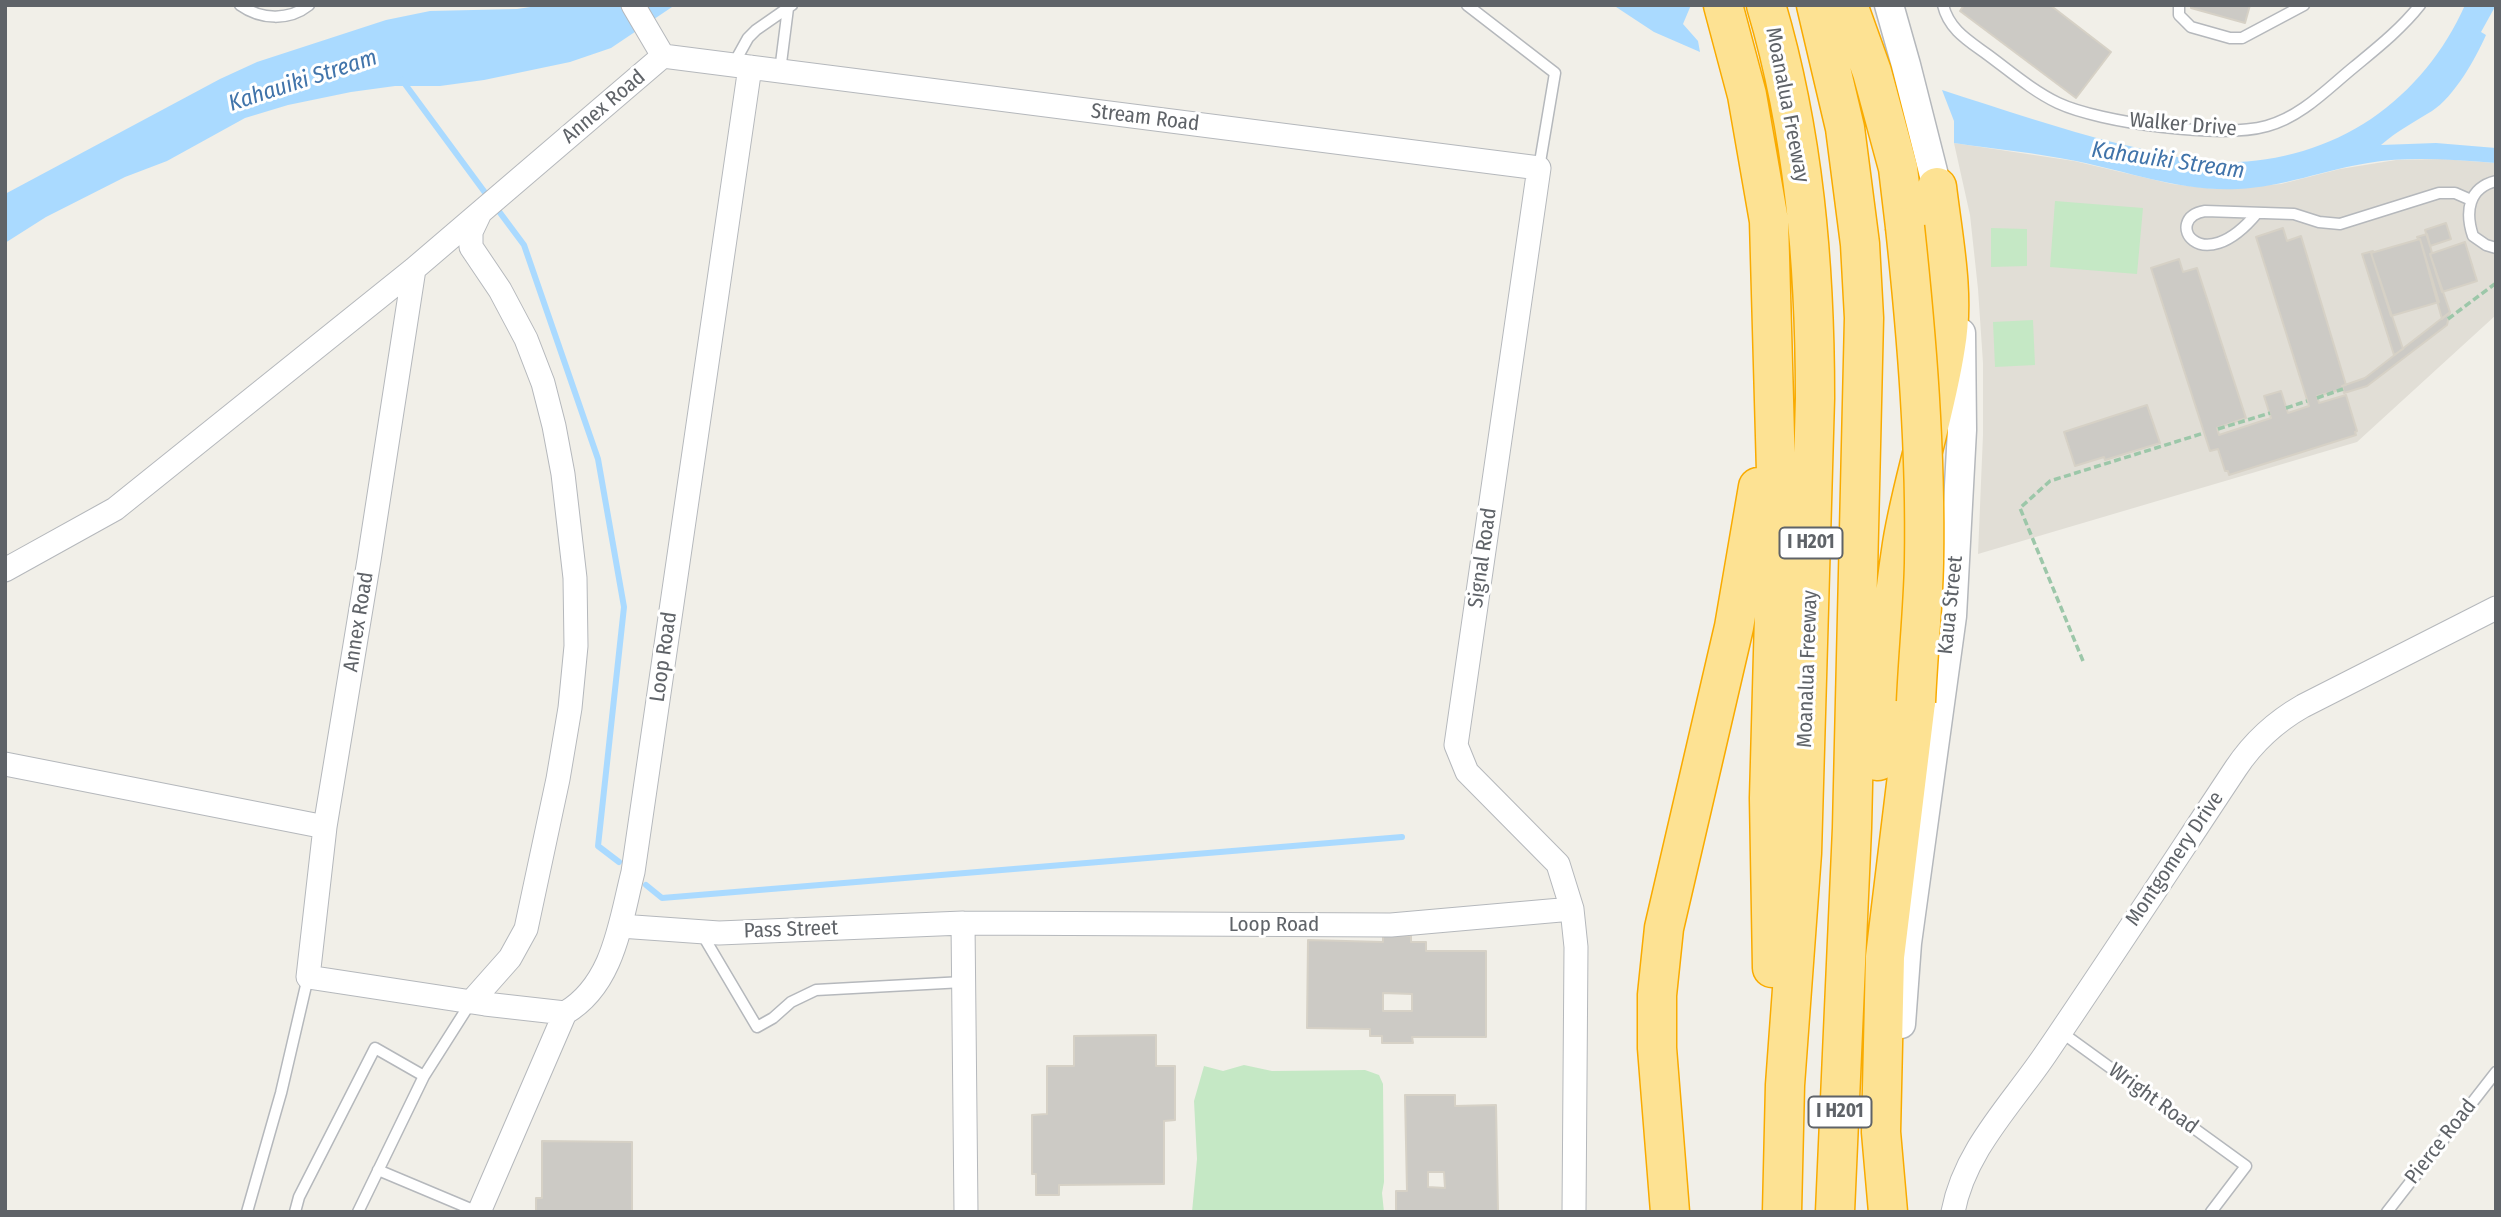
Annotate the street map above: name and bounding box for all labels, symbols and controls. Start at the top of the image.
street label: Moanalua Freeway [1760,25,1814,185]
water label: Kahauiki Stream [225,44,381,118]
street label: Annex Road [557,65,651,149]
street label: Stream Road [1089,99,1201,137]
street label: Walker Drive [2128,108,2238,142]
water label: Kahauiki Stream [2090,137,2246,185]
street label: Signal Road [1464,506,1502,610]
road number: I H201 [1780,528,1842,558]
street label: Kaua Street [1933,554,1969,656]
street label: Annex Road [339,570,379,674]
street label: Moanalua Freeway [1793,590,1823,748]
street label: Loop Road [645,610,683,704]
street label: Montgomery Drive [2121,787,2229,931]
street label: Loop Road [1229,912,1319,938]
street label: Pass Street [743,916,839,944]
street label: Wright Road [2103,1058,2203,1140]
street label: Pierce Road [2400,1095,2482,1189]
road number: I H201 [1808,1096,1871,1128]

